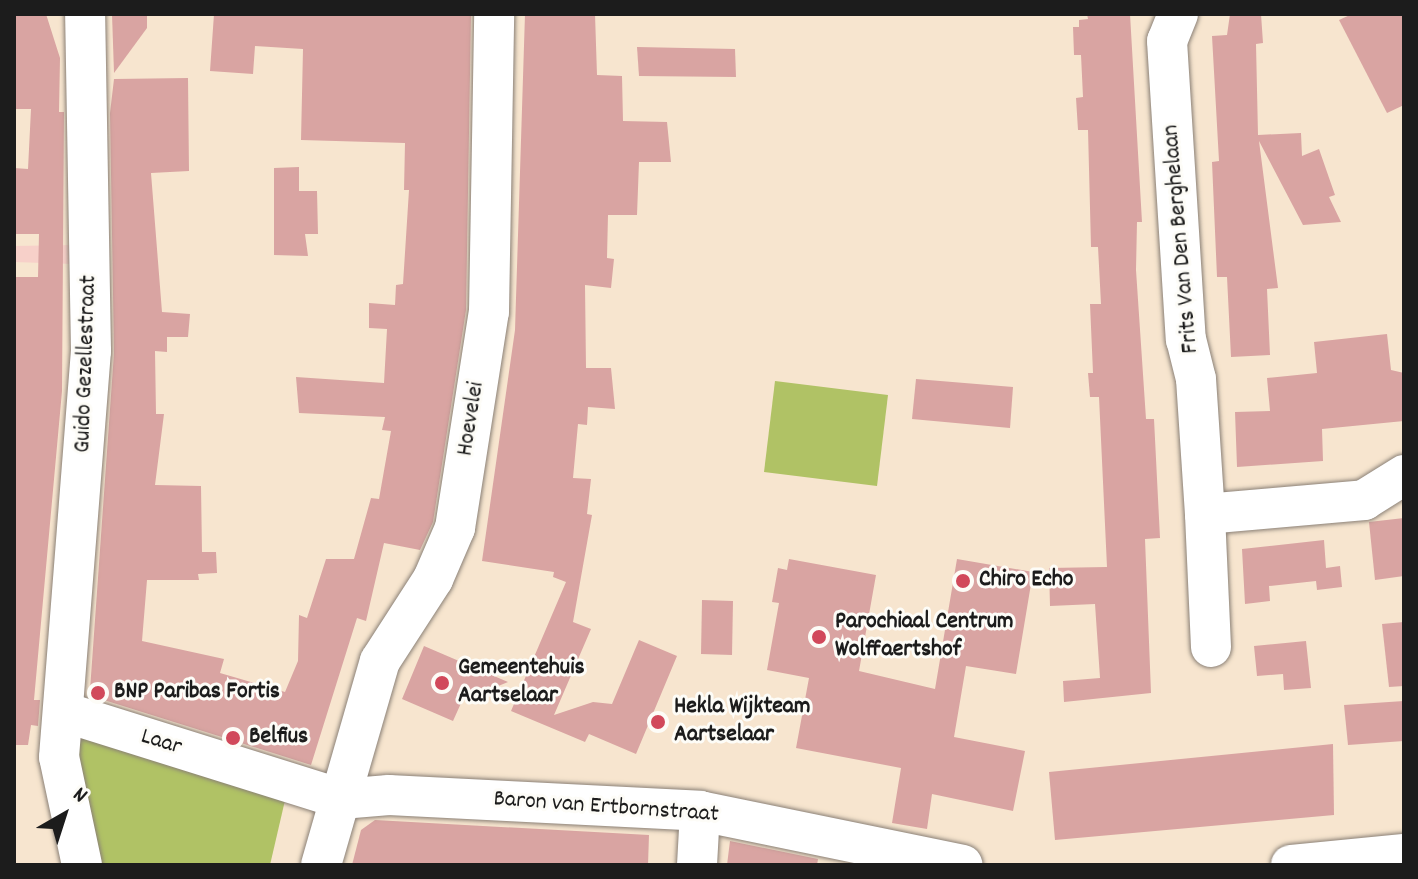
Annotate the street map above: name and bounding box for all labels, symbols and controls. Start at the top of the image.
street label: Frits Van Den Berghelaan [1158,123,1206,355]
street label: Guido Gezellestraat [70,275,104,453]
street label: Hoevelei [452,380,492,458]
place label: Chiro Echo [979,567,1074,595]
marker: Chiro Echo [954,572,972,590]
place label: Parochiaal Centrum Wolffaertshof [835,609,1014,665]
marker: Parochiaal Centrum Wolffaertshof [810,628,828,646]
place label: Gemeentehuis Aartselaar [458,655,585,711]
marker: Gemeentehuis Aartselaar [433,674,451,692]
place label: BNP Paribas Fortis [114,679,280,707]
marker: BNP Paribas Fortis [89,684,107,702]
place label: Hekla Wijkteam Aartselaar [674,694,811,750]
marker: Hekla Wijkteam Aartselaar [649,713,667,731]
street label: Laar [137,723,185,763]
place label: Belfius [249,724,308,752]
marker: Belfius [224,729,242,747]
north arrow [24,775,104,855]
text: N [65,780,93,811]
street label: Baron van Ertbornstraat [492,786,720,830]

